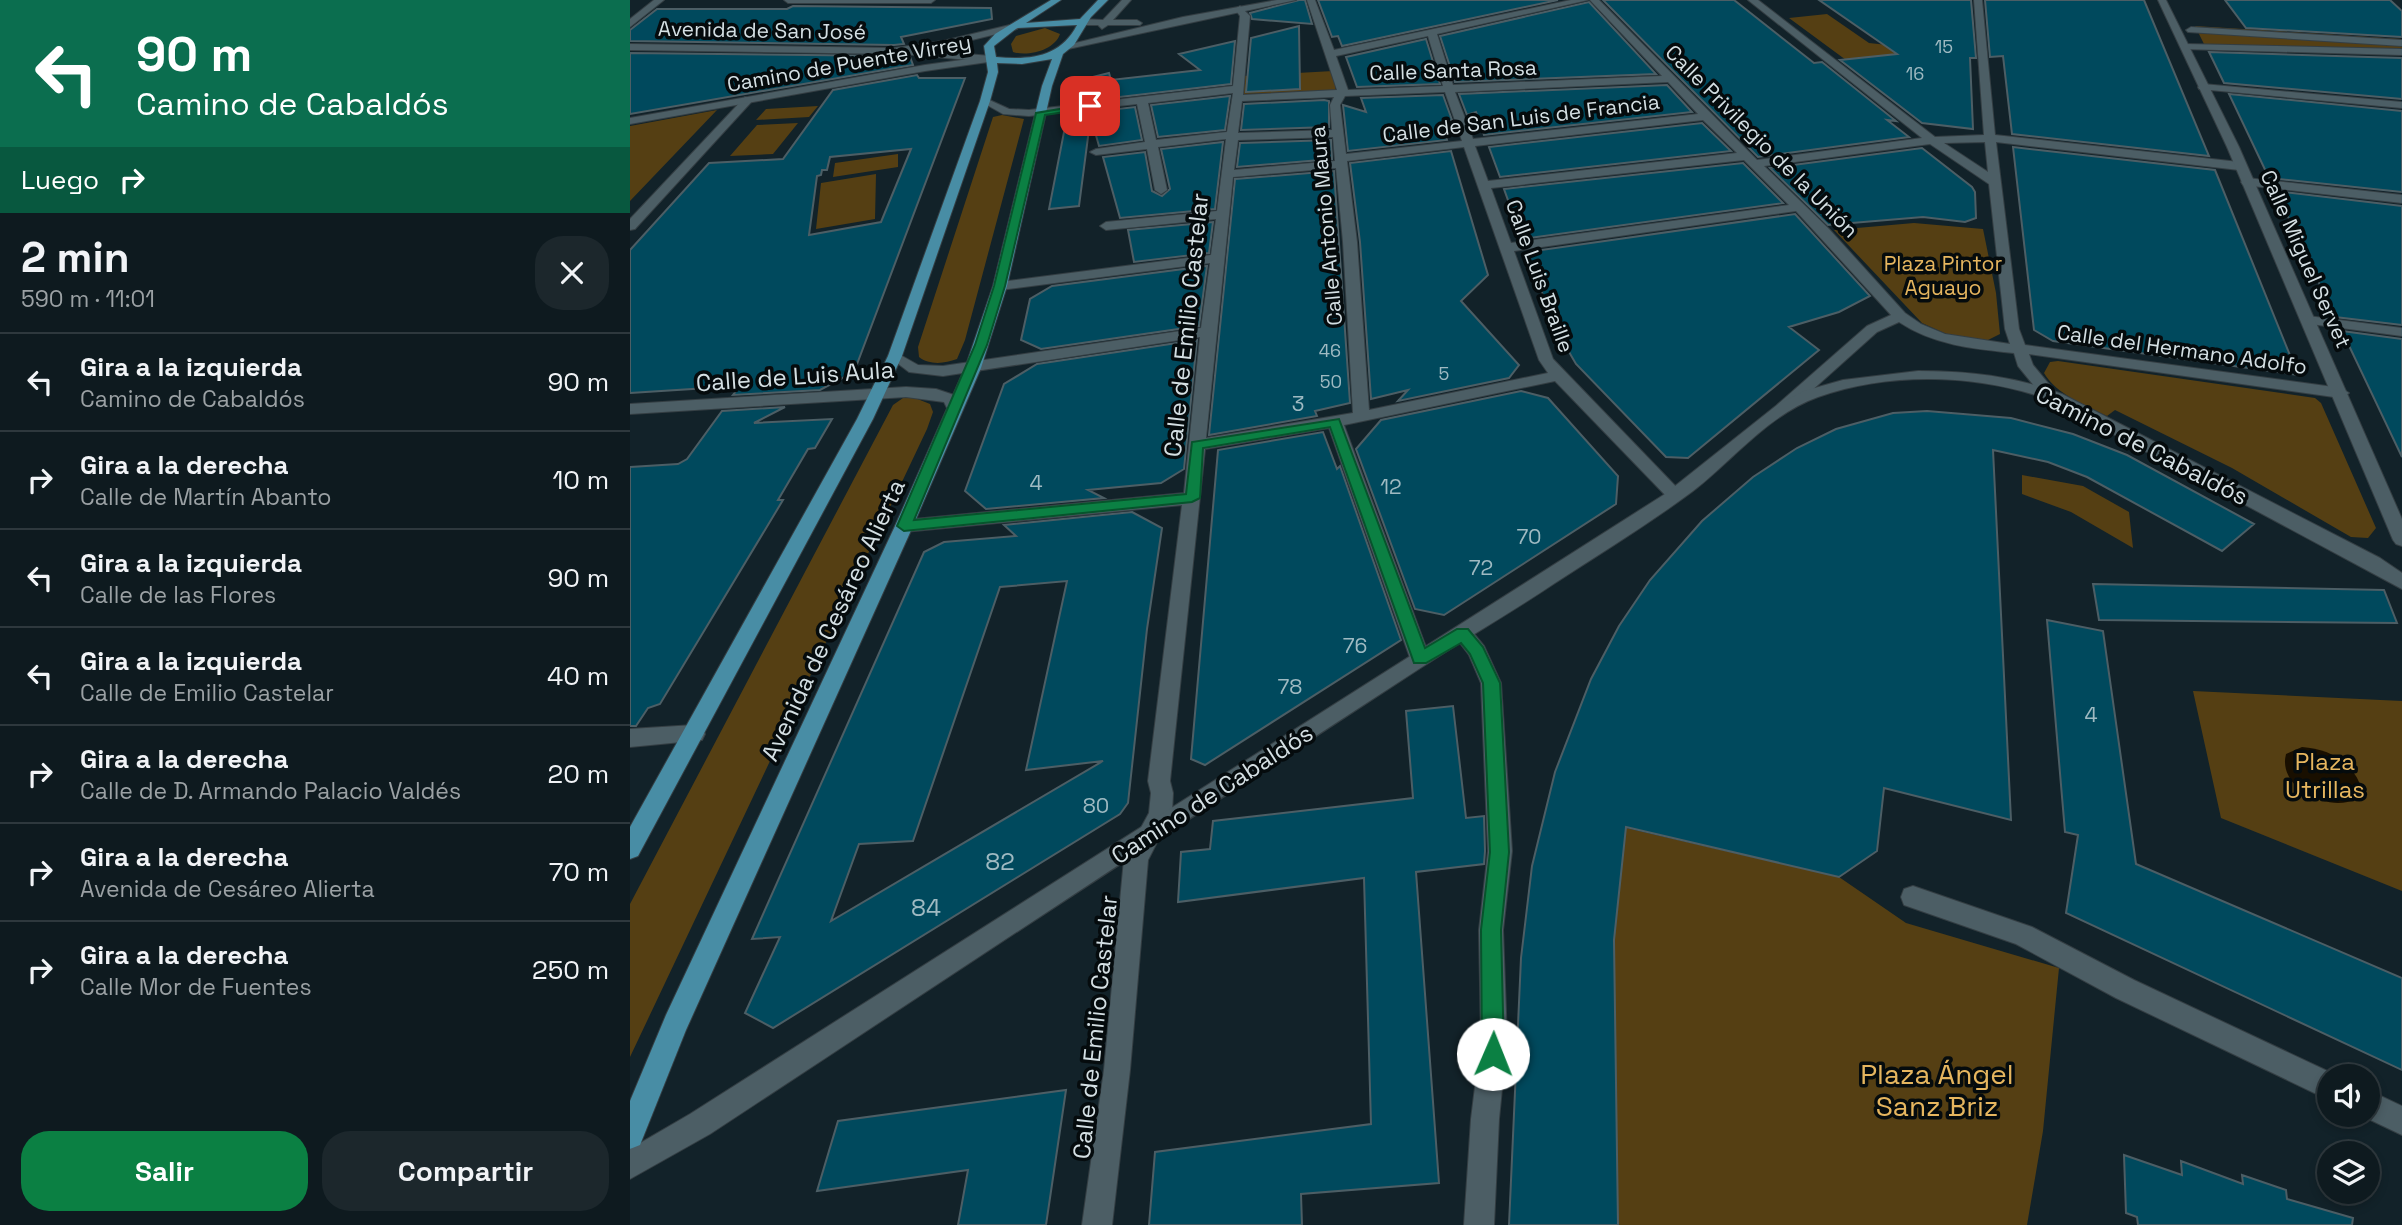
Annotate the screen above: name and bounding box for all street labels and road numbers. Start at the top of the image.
street label: Avenida de San José [658,15,866,45]
street label: Camino de Puente Virrey [725,28,973,98]
street label: Calle Privilegio de la Unión [1660,39,1864,243]
street label: Calle Santa Rosa [1369,54,1537,86]
street label: Calle de San Luis de Francia [1381,88,1661,148]
street label: Calle Antonio Maura [1304,125,1348,327]
street label: Calle Miguel Servet [2255,166,2357,352]
street label: Calle de Emilio Castelar [1157,192,1215,458]
street label: Calle Luis Braille [1500,196,1580,356]
street label: Calle del Hermano Adolfo [2055,318,2309,380]
street label: Calle de Luis Aula [695,354,895,398]
street label: Camino de Cabaldós [2030,378,2254,512]
street label: Avenida de Cesáreo Alierta [754,474,912,766]
street label: Camino de Cabaldós [1105,717,1319,871]
street label: Calle de Emilio Castelar [1066,894,1124,1160]

